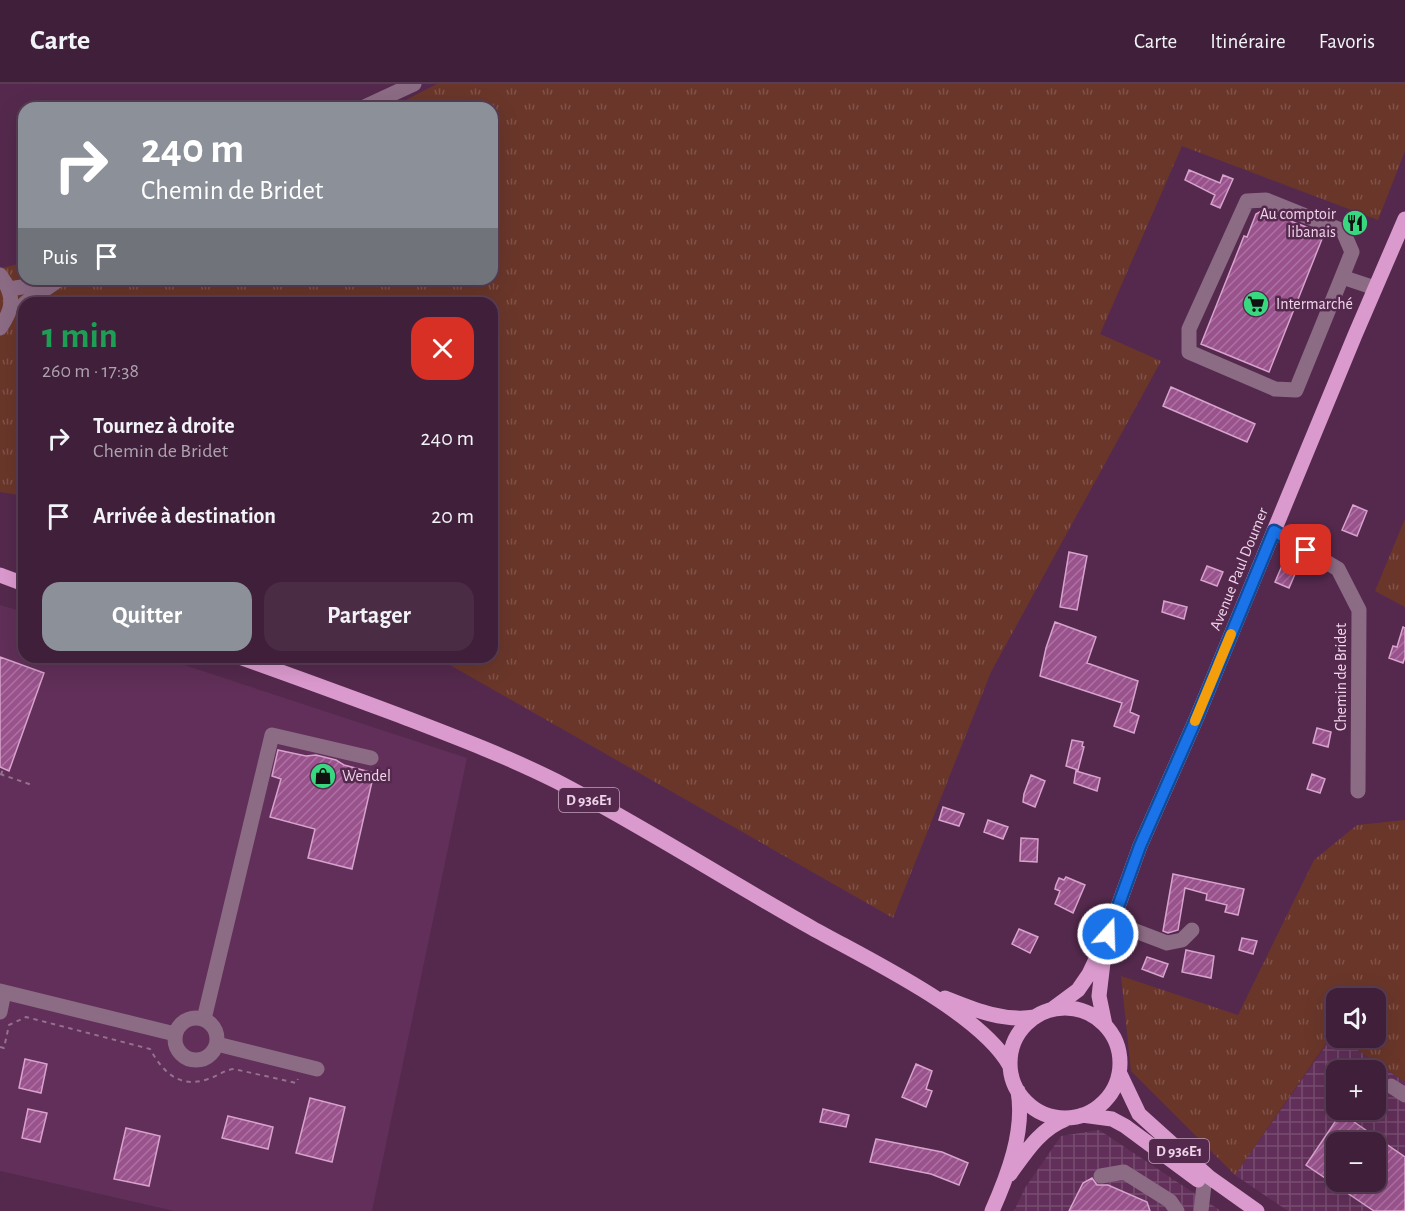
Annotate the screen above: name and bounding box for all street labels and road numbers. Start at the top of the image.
street label: Avenue Paul Doumer [1207,505,1271,633]
street label: Chemin de Bridet [1333,623,1349,731]
road number: D 936E1 [559,788,619,812]
road number: D 936E1 [1149,1139,1209,1163]

